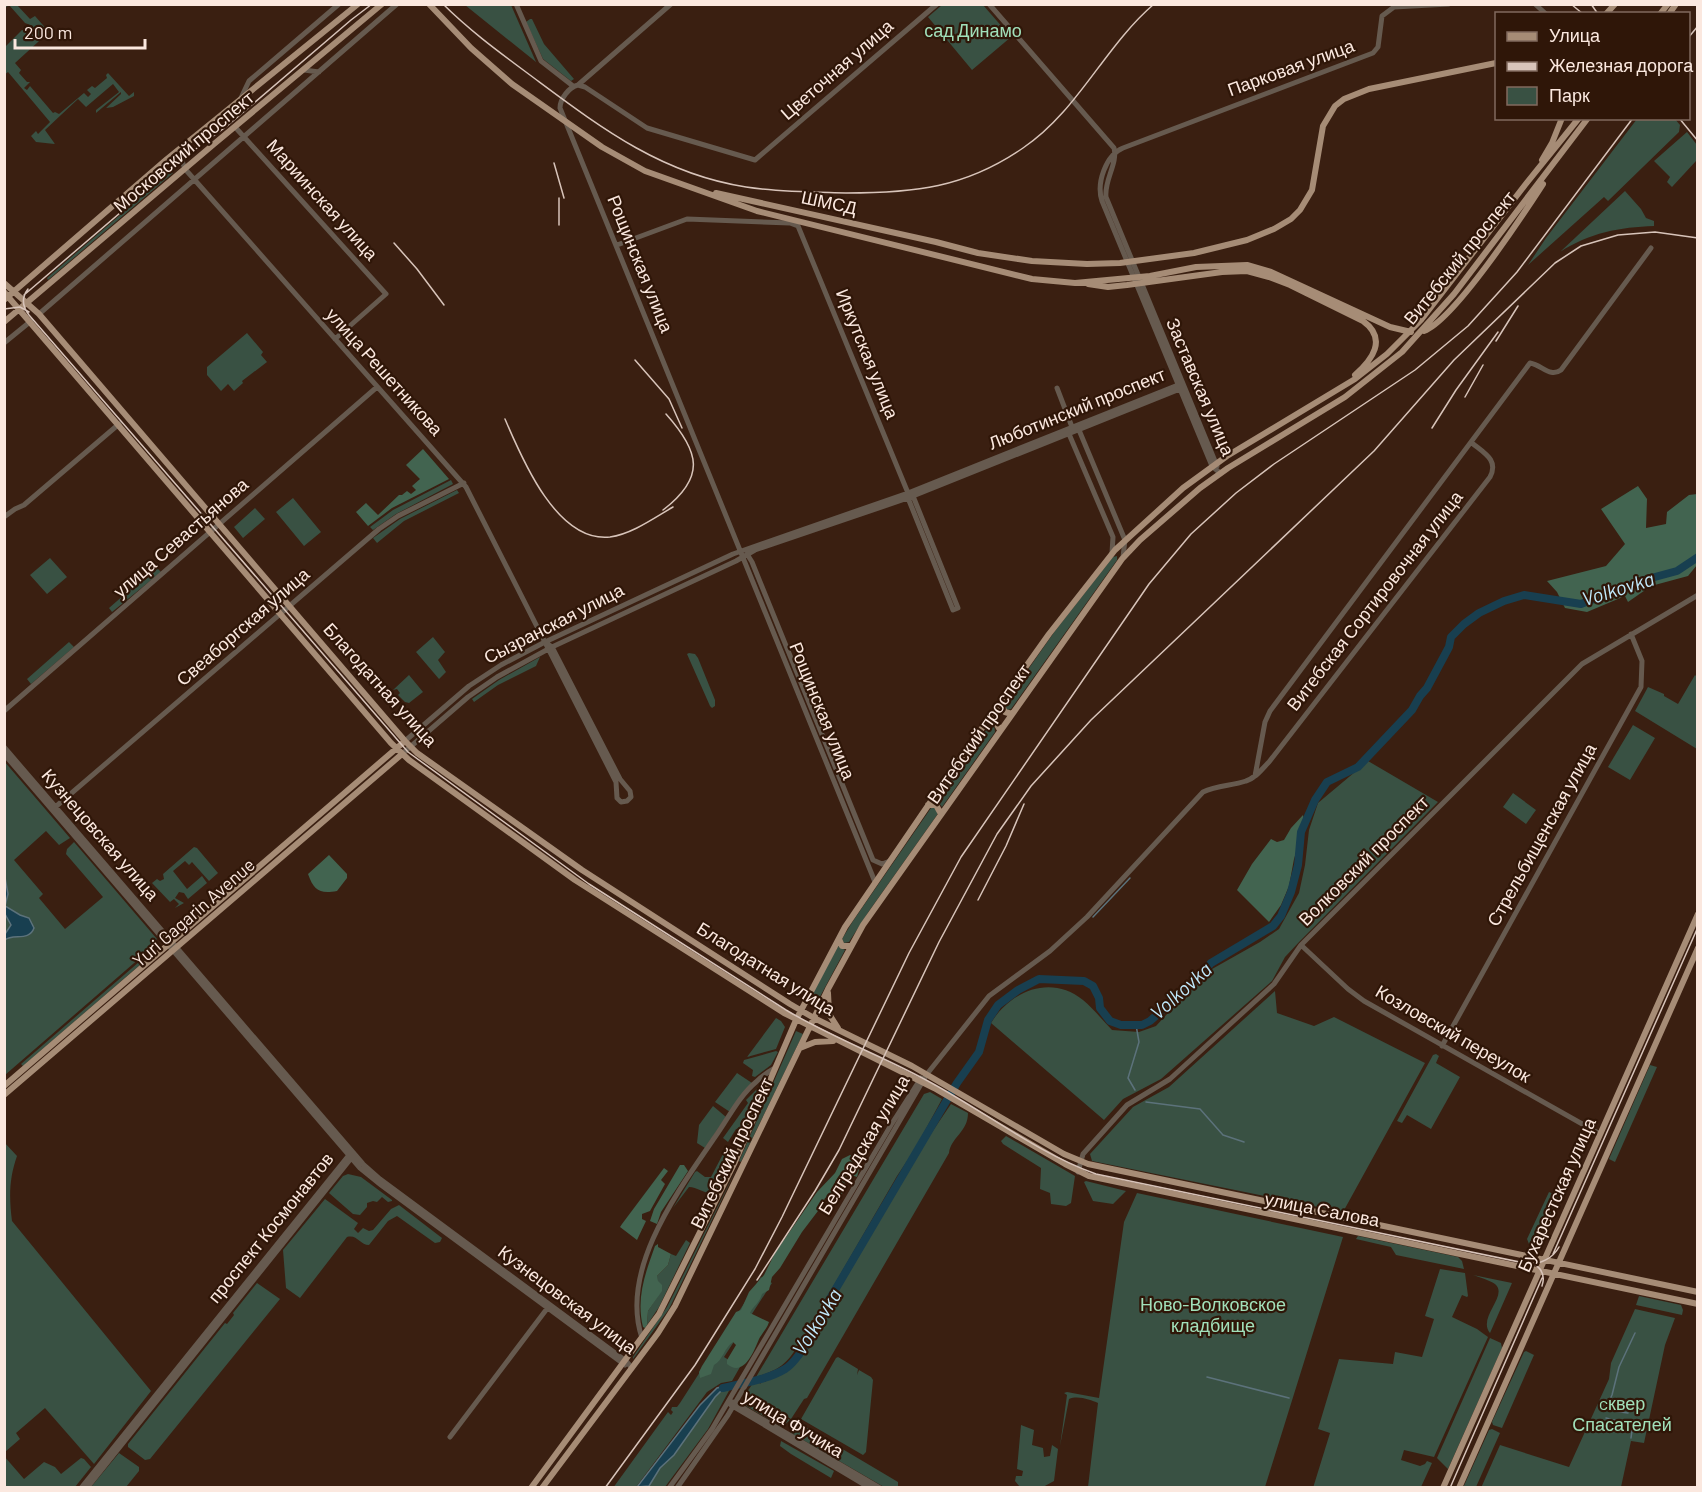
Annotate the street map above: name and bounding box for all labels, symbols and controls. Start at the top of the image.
scale bar [15,12,146,50]
legend [1495,12,1690,120]
street label: Цветочная улица [776,14,898,124]
park label: сад Динамо [924,19,1022,41]
text: 200 m [24,21,72,43]
text: Улица [1549,24,1601,46]
street label: Парковая улица [1224,34,1358,100]
text: Железная дорога [1549,54,1694,76]
text: Парк [1549,84,1590,106]
street label: Московский проспект [108,86,258,217]
street label: Мариинская улица [263,134,384,265]
street label: ШМСД [799,185,859,219]
street label: Витебский проспект [1399,186,1520,329]
street label: Рощинская улица [603,192,679,336]
street label: Иркутская улица [832,285,904,423]
street label: улица Решетникова [322,303,448,440]
street label: Заставская улица [1162,314,1240,460]
street label: Люботинский проспект [985,362,1168,454]
street label: улица Севастьянова [109,472,253,602]
street label: Витебская Сортировочная улица [1282,485,1467,715]
street label: Свеаборгская улица [171,562,314,690]
water label: Volkovka [1579,566,1657,610]
street label: Сызранская улица [480,578,628,668]
street label: Благодатная улица [319,618,443,752]
street label: Рощинская улица [785,639,861,783]
street label: Витебский проспект [922,659,1035,808]
street label: Стрельбищенская улица [1482,738,1601,930]
street label: Кузнецовская улица [38,764,165,905]
street label: Волковский проспект [1294,791,1433,930]
street label: Yuri Gagarin Avenue [128,853,259,971]
street label: Благодатная улица [693,917,841,1020]
water label: Volkovka [1145,956,1216,1024]
street label: Козловский переулок [1372,980,1535,1087]
street label: Белградская улица [813,1070,914,1218]
street label: Витебский проспект [685,1073,777,1232]
street label: Бухарестская улица [1512,1113,1600,1275]
street label: проспект Космонавтов [203,1148,338,1307]
street label: улица Салова [1263,1187,1382,1231]
street label: Кузнецовская улица [494,1240,642,1359]
water label: Volkovka [786,1284,846,1359]
park label: Ново-Волковское кладбище [1140,1293,1286,1336]
street label: улица Фучика [739,1384,849,1462]
park label: cквер Спасателей [1572,1392,1672,1435]

